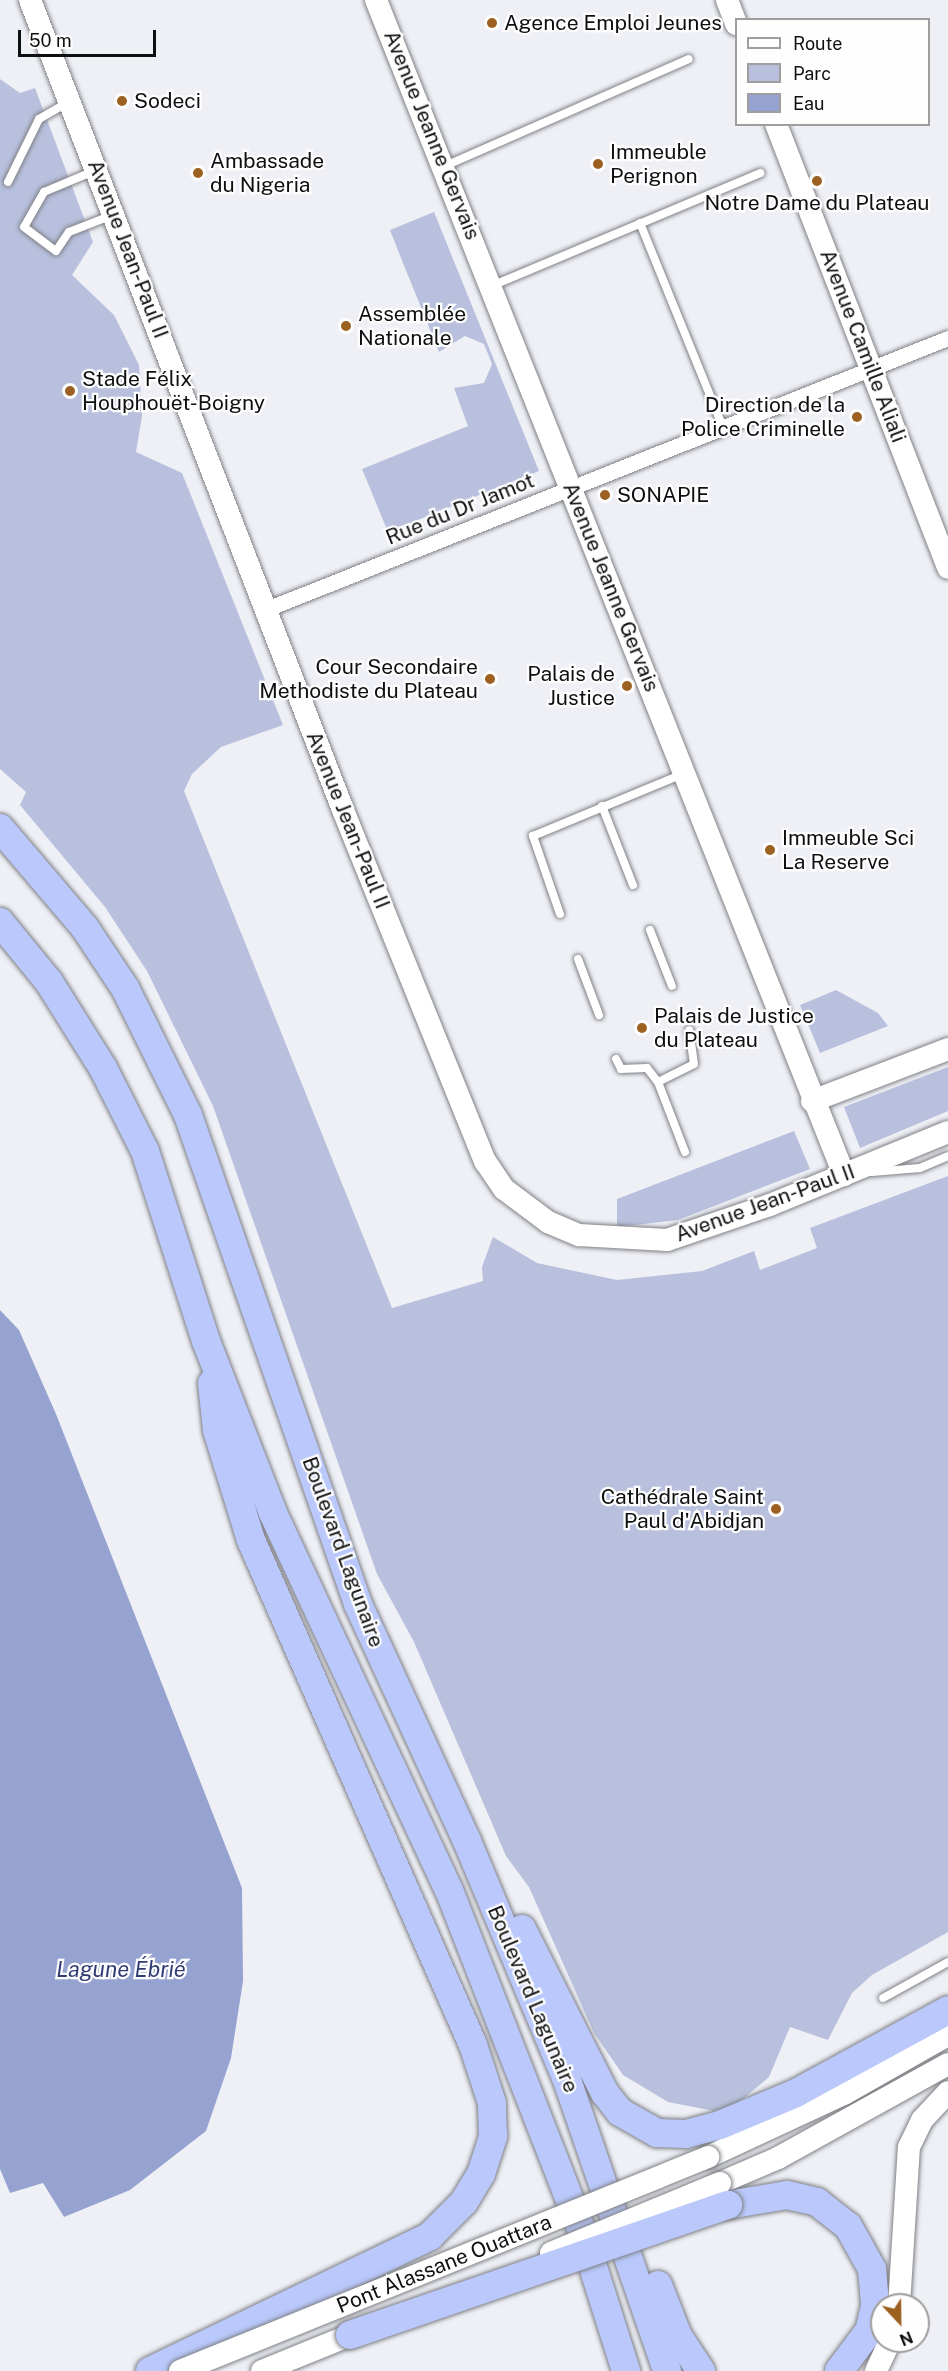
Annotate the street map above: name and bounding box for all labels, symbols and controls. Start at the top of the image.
place label: Agence Emploi Jeunes [504,10,722,36]
marker: Agence Emploi Jeunes [485,16,499,30]
scale bar [21,18,159,56]
legend [735,18,930,126]
street label: Avenue Jeanne Gervais [378,27,486,243]
text: 50 m [29,30,72,51]
text: Route [793,33,842,54]
text: Parc [793,63,831,84]
place label: Sodeci [134,88,201,114]
text: Eau [793,93,824,114]
marker: Sodeci [115,94,129,108]
place label: Immeuble Perignon [610,139,707,189]
place label: Ambassade du Nigeria [210,148,324,198]
street label: Avenue Jean-Paul II [82,156,174,342]
marker: Immeuble Perignon [591,157,605,171]
marker: Ambassade du Nigeria [191,166,205,180]
marker: Notre Dame du Plateau [810,174,824,188]
place label: Notre Dame du Plateau [704,190,930,216]
street label: Avenue Camille Aliali [815,246,911,446]
place label: Assemblée Nationale [358,301,466,351]
marker: Assemblée Nationale [339,319,353,333]
place label: Stade Félix Houphouët-Boigny [82,366,265,416]
marker: Stade Félix Houphouët-Boigny [63,384,77,398]
place label: Direction de la Police Criminelle [681,392,845,442]
marker: Direction de la Police Criminelle [850,410,864,424]
street label: Rue du Dr Jamot [382,468,538,550]
street label: Avenue Jeanne Gervais [557,479,665,695]
place label: SONAPIE [617,482,709,508]
marker: SONAPIE [598,488,612,502]
place label: Cour Secondaire Methodiste du Plateau [259,654,478,704]
place label: Palais de Justice [527,661,615,711]
marker: Cour Secondaire Methodiste du Plateau [483,672,497,686]
marker: Palais de Justice [620,679,634,693]
street label: Avenue Jean-Paul II [301,728,395,912]
place label: Immeuble Sci La Reserve [782,825,914,875]
marker: Immeuble Sci La Reserve [763,843,777,857]
place label: Palais de Justice du Plateau [654,1003,814,1053]
marker: Palais de Justice du Plateau [635,1021,649,1035]
street label: Avenue Jean-Paul II [672,1159,858,1247]
street label: Boulevard Lagunaire [297,1453,389,1651]
place label: Cathédrale Saint Paul d'Abidjan [601,1484,764,1534]
marker: Cathédrale Saint Paul d'Abidjan [769,1502,783,1516]
street label: Boulevard Lagunaire [482,1902,584,2096]
water label: Lagune Ébrié [56,1957,186,1983]
street label: Pont Alassane Ouattara [333,2209,555,2319]
north arrow [870,2293,930,2353]
text: N [897,2327,916,2349]

